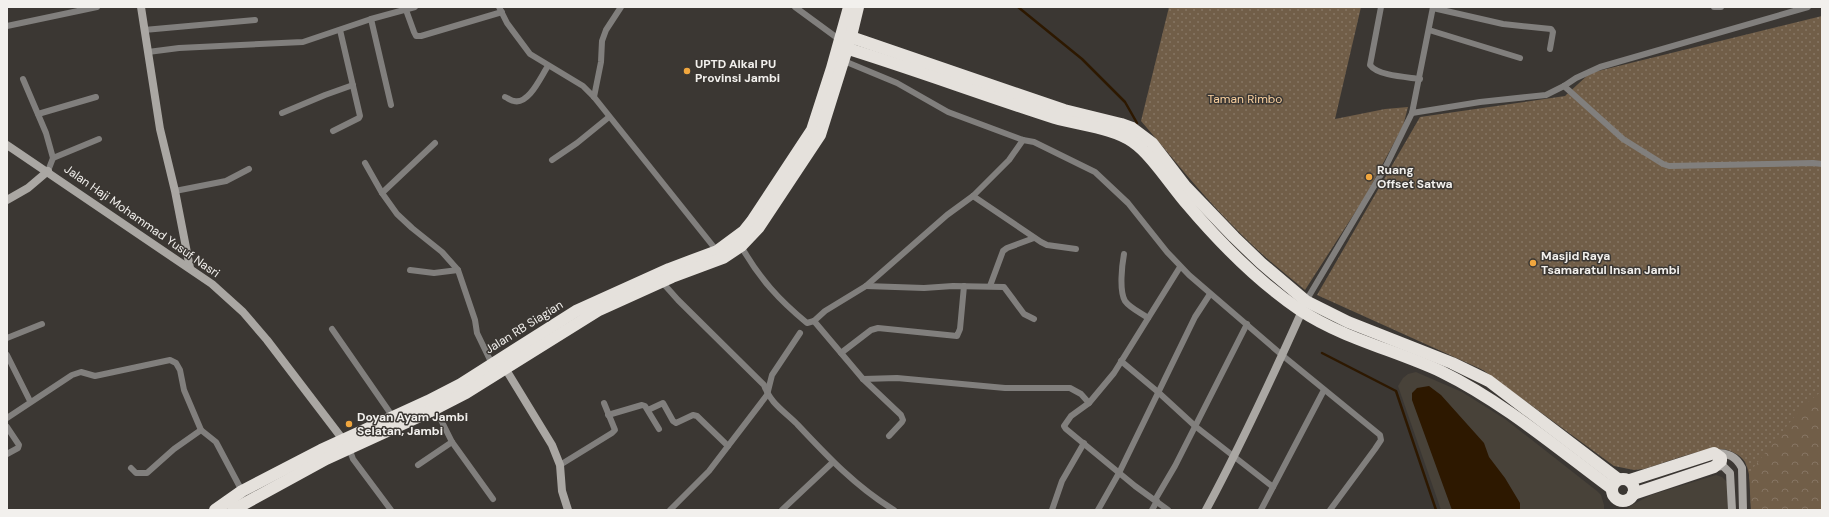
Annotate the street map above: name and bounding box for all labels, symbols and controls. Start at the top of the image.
place label: UPTD Alkal PU Provinsi Jambi [695,56,780,86]
marker: UPTD Alkal PU Provinsi Jambi [682,66,692,76]
park label: Taman Rimbo [1207,91,1283,107]
street label: Jalan Haji Mohammad Yusuf Nasri [61,161,223,281]
place label: Ruang Offset Satwa [1377,162,1453,192]
marker: Ruang Offset Satwa [1364,172,1374,182]
place label: Masjid Raya Tsamaratul Insan Jambi [1541,248,1680,278]
marker: Masjid Raya Tsamaratul Insan Jambi [1528,258,1538,268]
street label: Jalan RB Siagian [482,297,566,357]
place label: Doyan Ayam Jambi Selatan, Jambi [357,409,468,439]
marker: Doyan Ayam Jambi Selatan, Jambi [344,419,354,429]

